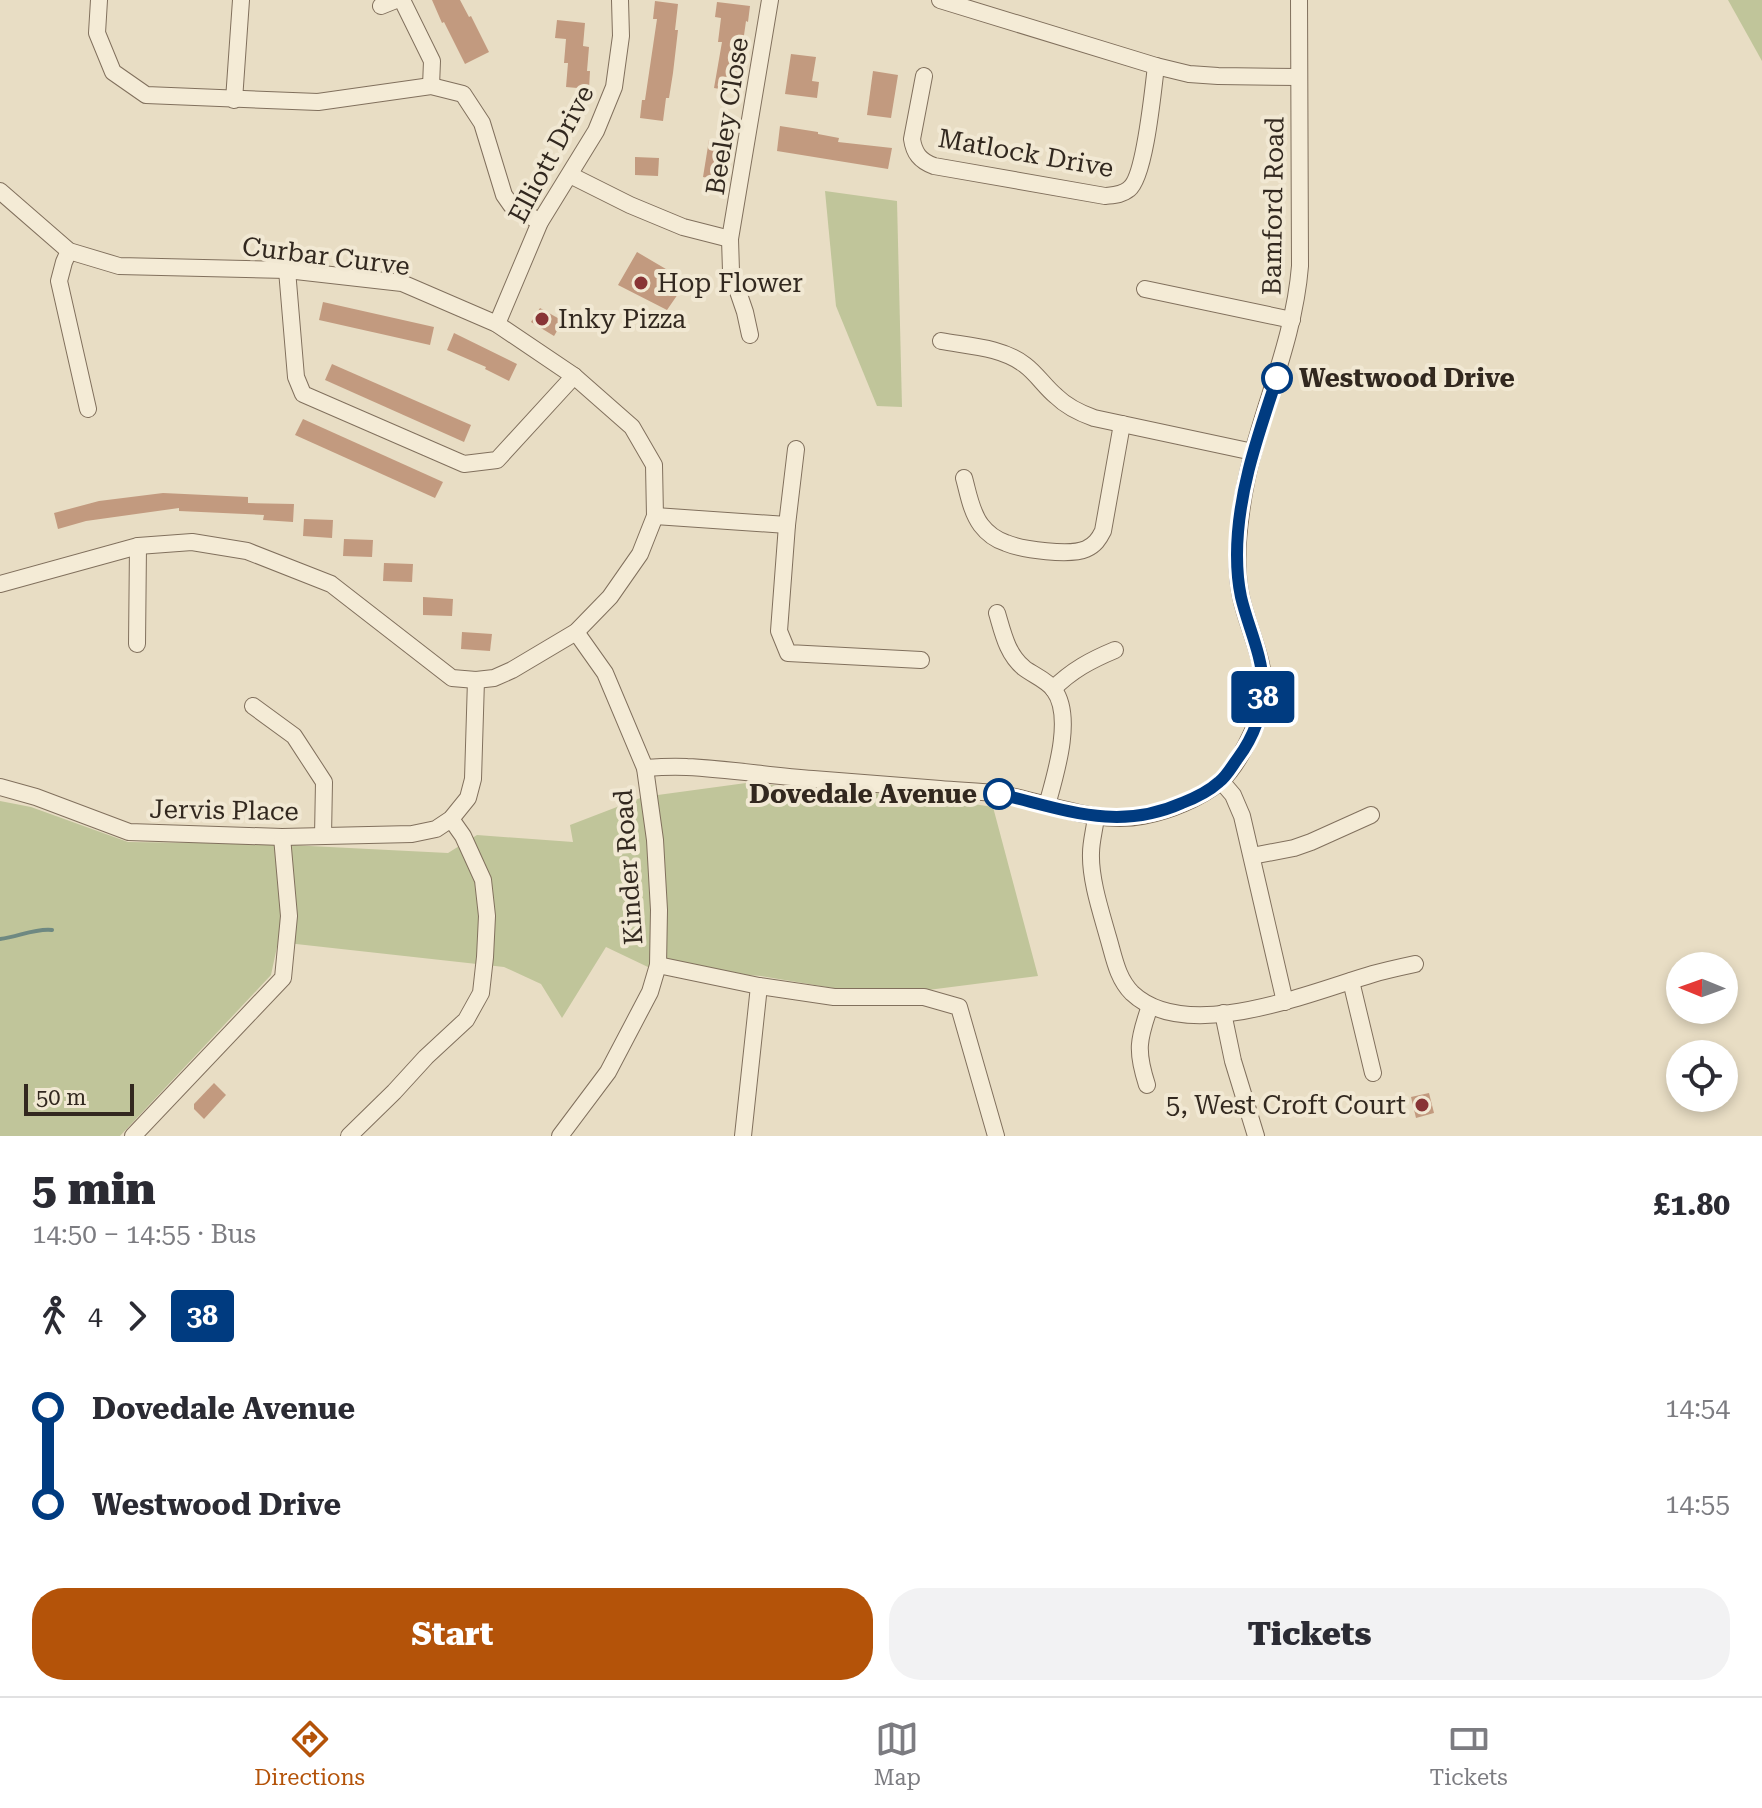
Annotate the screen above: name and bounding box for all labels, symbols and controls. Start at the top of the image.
street label: Beeley Close [700,35,754,197]
street label: Elliott Drive [502,80,600,228]
street label: Bamford Road [1256,116,1290,296]
street label: Matlock Drive [936,123,1116,183]
street label: Curbar Curve [241,231,411,281]
place label: Hop Flower [657,268,803,298]
marker: Hop Flower [632,274,650,292]
place label: Inky Pizza [558,304,686,334]
marker: Inky Pizza [533,310,551,328]
marker: Westwood Drive [1262,363,1292,393]
place label: Westwood Drive [1299,363,1515,393]
line badge: 38 [1227,671,1299,723]
text: 38 [1247,680,1279,713]
place label: Dovedale Avenue [749,779,977,809]
marker: Dovedale Avenue [984,779,1014,809]
street label: Kinder Road [608,788,648,946]
street label: Jervis Place [149,794,299,826]
north arrow [1666,952,1738,1024]
map controls [1666,952,1738,1112]
button: locate [1666,1040,1738,1112]
scale bar [24,1080,134,1116]
text: 50 m [36,1085,86,1110]
place label: 5, West Croft Court [1166,1090,1406,1120]
marker: 5, West Croft Court [1413,1096,1431,1114]
text: 5 min [32,1163,156,1215]
text: £1.80 [1653,1187,1730,1222]
text: 14:50 – 14:55 · Bus [32,1219,256,1249]
icon: walk [32,1294,76,1338]
icon: forward [115,1294,159,1338]
text: 38 [187,1299,218,1332]
text: 4 [88,1301,103,1331]
text: Dovedale Avenue [92,1391,355,1426]
text: 14:54 [1665,1393,1730,1423]
text: Westwood Drive [92,1487,341,1522]
text: 14:55 [1665,1489,1730,1519]
button: Start [32,1588,873,1680]
button: Tickets [889,1588,1730,1680]
tab: Directions [254,1717,365,1790]
tab: Map [874,1717,921,1790]
tab: Tickets [1430,1717,1508,1790]

